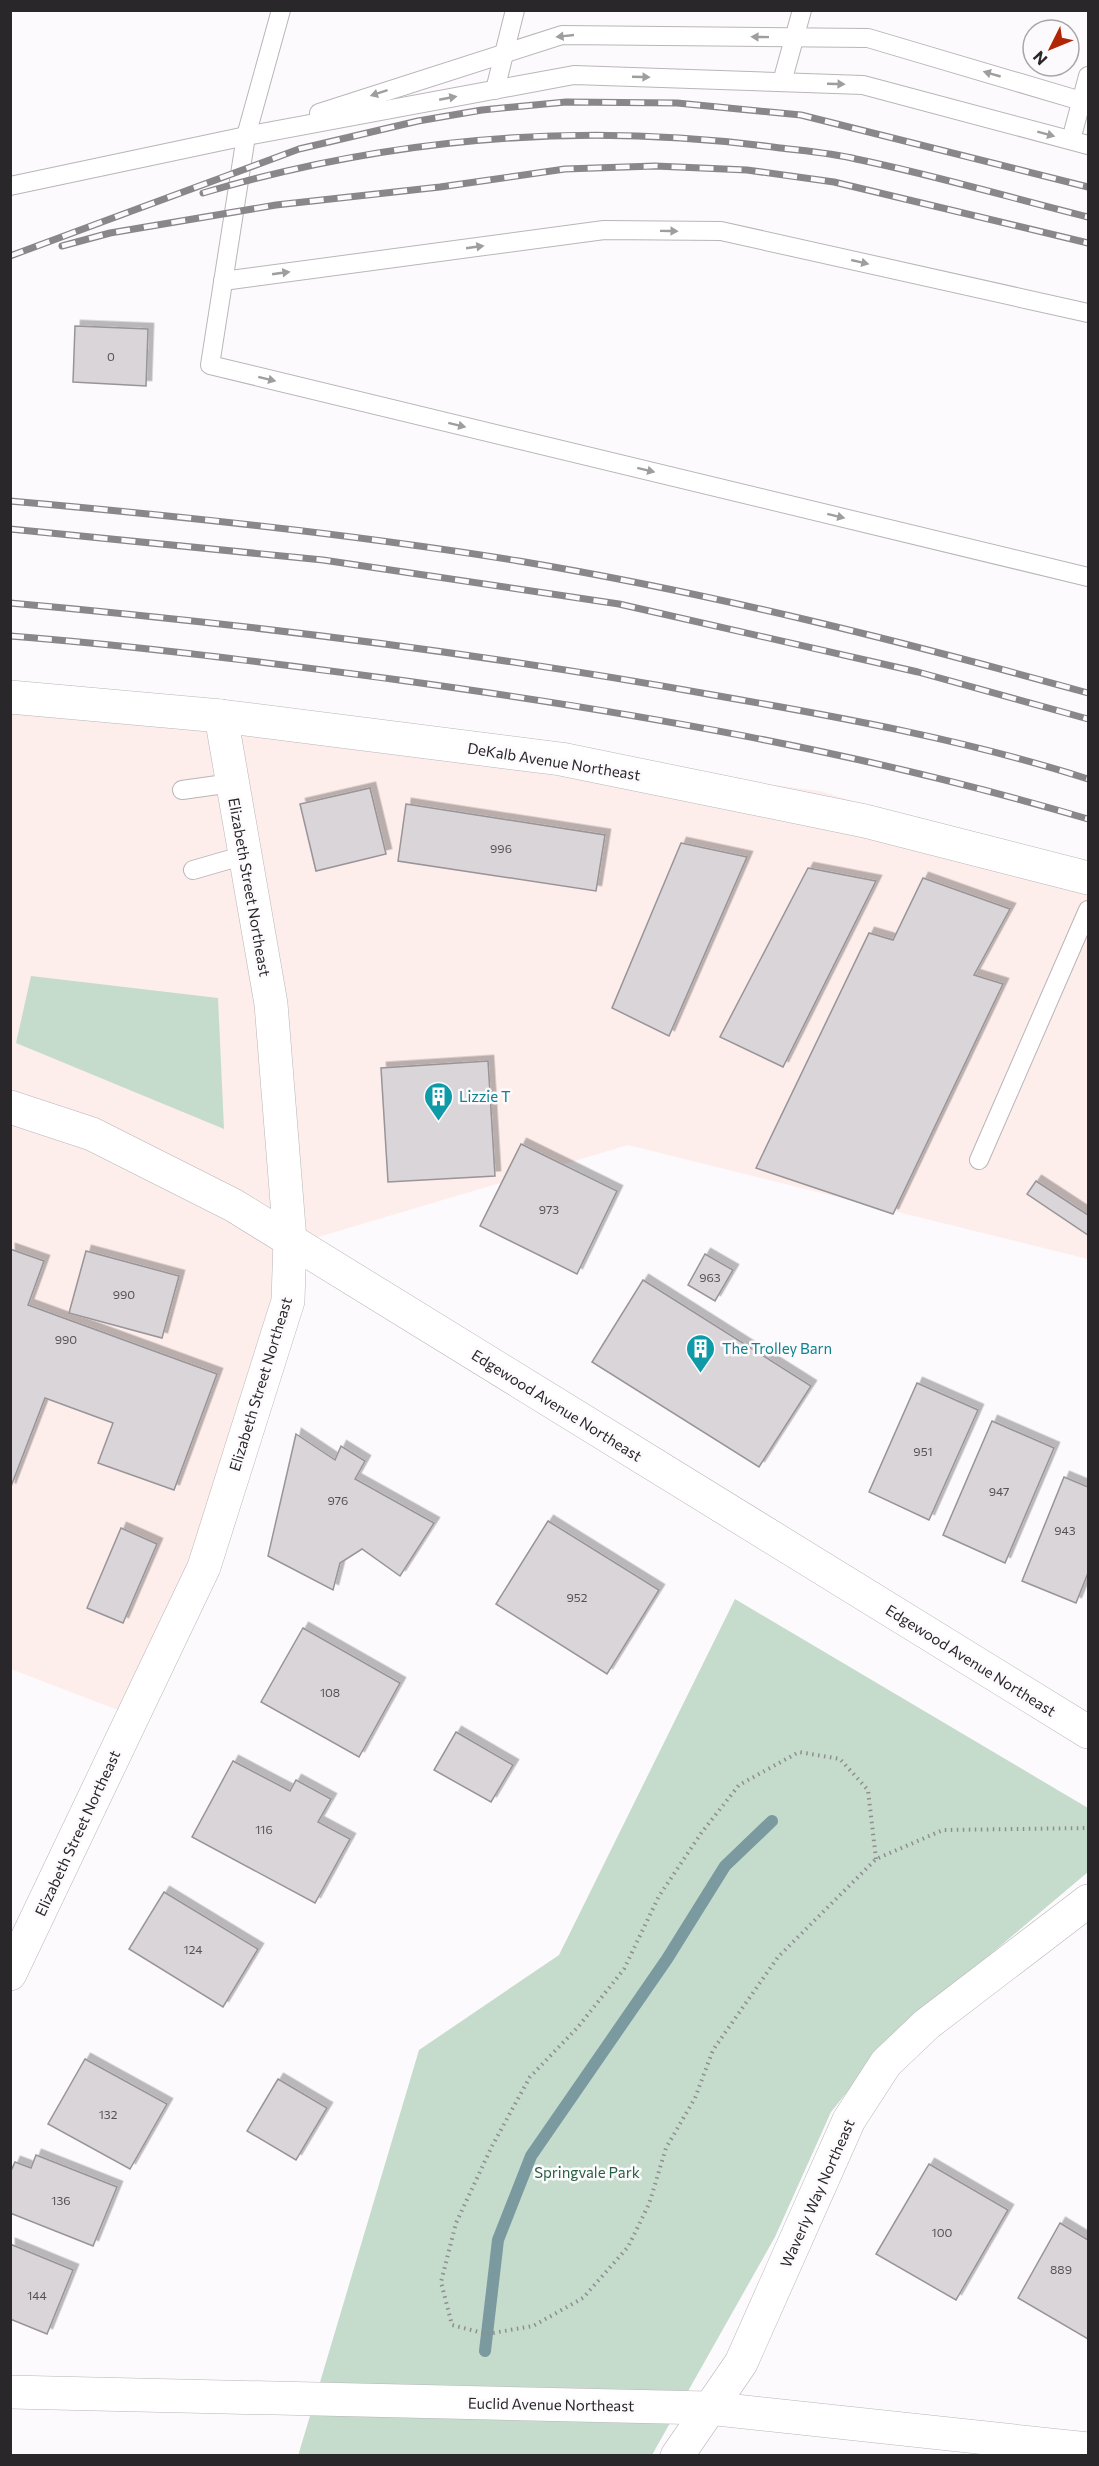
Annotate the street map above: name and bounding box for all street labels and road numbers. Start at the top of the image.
street label: DeKalb Avenue Northeast [466,738,642,784]
street label: Elizabeth Street Northeast [225,796,275,978]
street label: Elizabeth Street Northeast [225,1295,295,1473]
street label: Edgewood Avenue Northeast [469,1345,645,1465]
street label: Edgewood Avenue Northeast [883,1600,1059,1720]
street label: Elizabeth Street Northeast [31,1747,123,1919]
street label: Waverly Way Northeast [776,2116,858,2270]
street label: Euclid Avenue Northeast [468,2394,634,2414]

